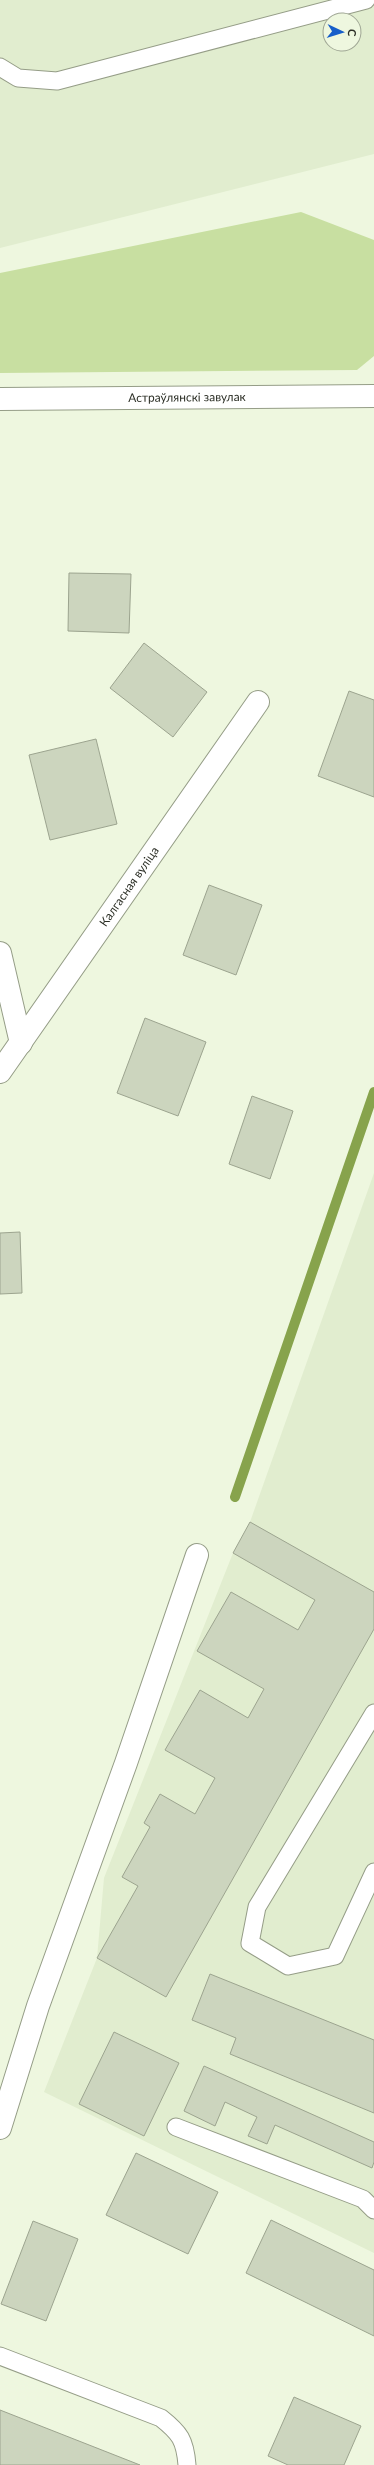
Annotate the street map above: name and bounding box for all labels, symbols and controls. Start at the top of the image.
north arrow [322,12,362,52]
text: С [346,29,359,38]
street label: Астраўлянскі завулак [128,389,247,405]
street label: Калгасная вуліца [96,844,162,929]

